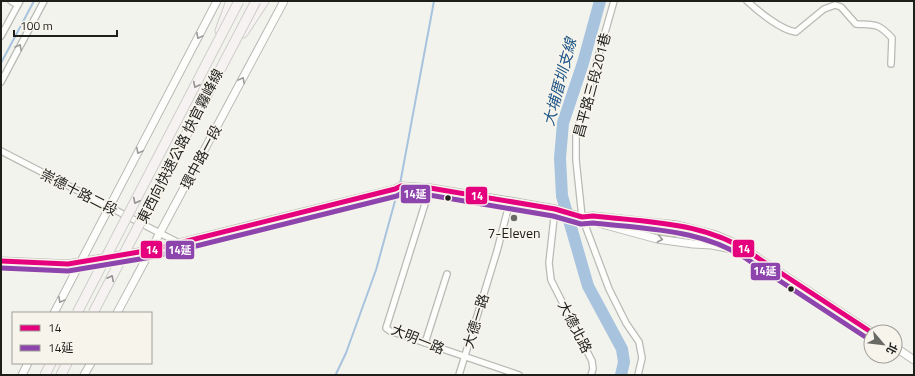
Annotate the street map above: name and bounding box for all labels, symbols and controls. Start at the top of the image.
scale bar [14,12,117,38]
text: 100 m [20,16,53,35]
street label: 昌平路三段201巷 [567,30,616,140]
one-way arrow [197,31,204,39]
water label: 大埔厝圳支線 [537,34,583,128]
one-way arrow [15,44,22,51]
street label: 東西向快速公路 快官霧峰線 [131,65,228,227]
one-way arrow [237,77,244,84]
one-way arrow [193,81,200,88]
street label: 環中路一段 [175,121,226,193]
one-way arrow [136,147,144,154]
street label: 崇德十路二段 [37,163,121,220]
line badge: 14延 [400,184,431,204]
text: 14延 [403,186,427,202]
line badge: 14 [465,186,488,205]
text: 14 [471,188,483,204]
unlabelled marker [443,193,453,203]
one-way arrow [133,196,140,204]
marker: 7-Eleven [509,213,519,223]
place label: 7-Eleven [487,222,541,243]
one-way arrow [657,234,663,242]
line badge: 14 [732,239,755,258]
line badge: 14 [140,240,163,259]
line badge: 14延 [165,240,195,260]
text: 14 [738,241,750,257]
text: 14 [146,242,158,258]
text: 14延 [168,242,192,258]
line badge: 14延 [750,262,781,281]
text: 14延 [753,263,777,279]
one-way arrow [106,275,114,283]
unlabelled marker [786,284,796,294]
street label: 大德一路 [457,291,494,351]
one-way arrow [58,296,66,303]
street label: 大德北路 [553,297,598,356]
legend [12,312,152,364]
text: 14 [48,318,62,337]
street label: 大明一路 [388,318,448,359]
north arrow [863,324,903,364]
text: 14延 [48,338,73,357]
text: 北 [882,340,901,357]

